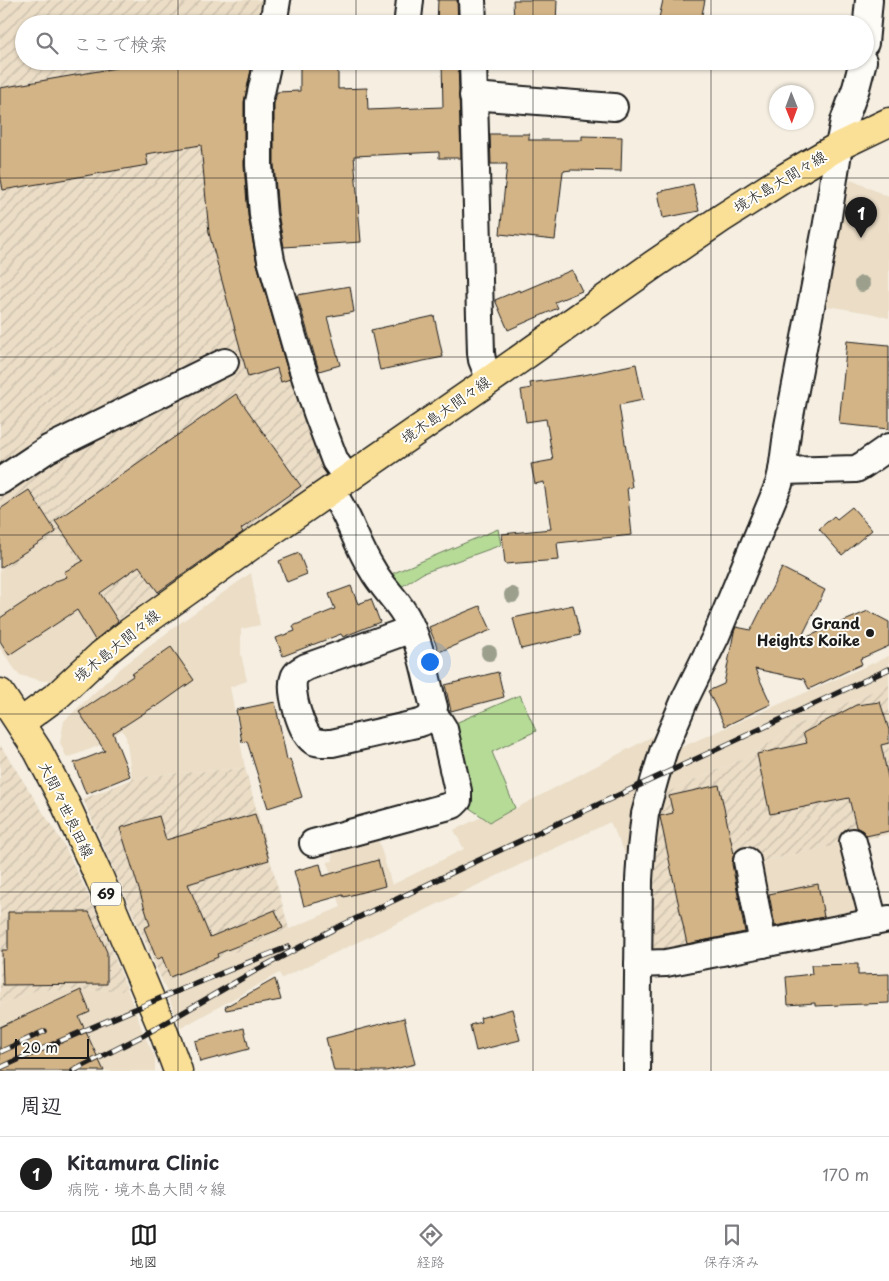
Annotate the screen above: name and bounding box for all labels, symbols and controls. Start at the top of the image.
search box [15,15,874,70]
icon: search [33,29,61,57]
text: ここで検索 [73,29,168,57]
north arrow [769,85,814,130]
street label: 境木島大間々線 [728,144,830,218]
pin: 1 [845,197,877,238]
street label: 境木島大間々線 [396,369,495,448]
street label: 境木島大間々線 [68,603,164,687]
place label: Grand Heights Koike [757,611,860,651]
marker: Grand Heights Koike [864,627,876,639]
your location [417,649,443,675]
street label: 大間々世良田線 [34,757,101,862]
road number: 69 [91,882,121,906]
scale bar [15,1036,89,1059]
text: 20 m [22,1037,58,1058]
text: 周辺 [20,1088,62,1120]
text: Kitamura Clinic [67,1148,219,1176]
text: 1 [32,1162,40,1186]
text: 170 m [823,1162,869,1186]
text: 病院 · 境木島大間々線 [67,1176,226,1200]
tab: 地図 [130,1221,158,1272]
tab: 経路 [417,1221,445,1272]
tab: 保存済み [704,1221,760,1272]

